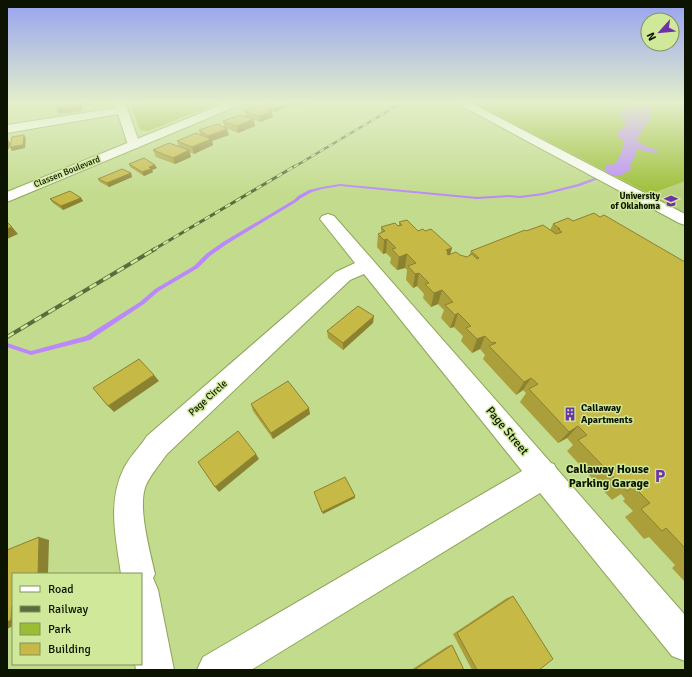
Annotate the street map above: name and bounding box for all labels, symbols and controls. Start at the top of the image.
north arrow [640,12,680,52]
text: N [644,30,659,43]
street label: Classen Boulevard [32,154,102,190]
place label: University of Oklahoma [611,191,661,212]
school or university icon: University of Oklahoma [663,193,679,209]
street label: Page Circle [186,378,230,418]
place label: Callaway Apartments [581,402,633,426]
street label: Page Street [482,404,532,458]
building icon: Callaway Apartments [562,406,578,422]
place label: Callaway House Parking Garage [566,462,649,491]
parking icon: Callaway House Parking Garage [652,468,668,484]
legend [12,573,142,665]
text: Road [48,582,74,597]
text: Railway [48,602,88,617]
text: Park [48,622,71,637]
text: Building [48,642,91,657]

